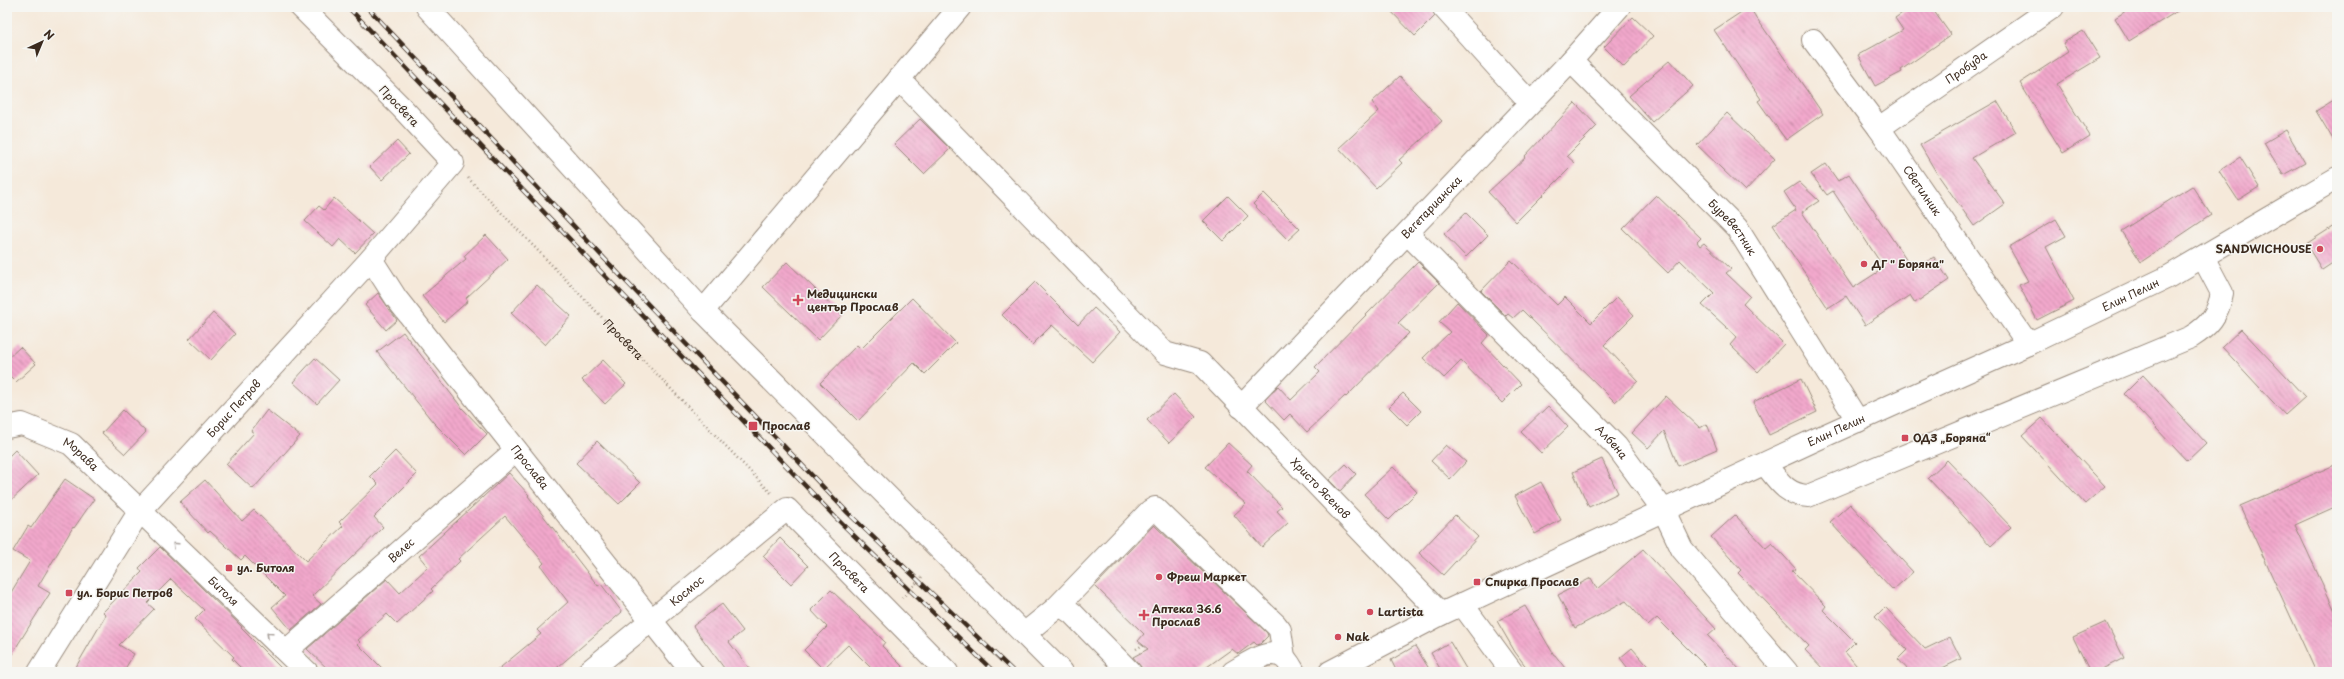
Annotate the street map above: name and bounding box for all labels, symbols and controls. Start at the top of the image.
north arrow [22,22,62,62]
text: N [40,25,59,44]
street label: Пробуда [1941,46,1990,88]
street label: Просвета [375,81,423,130]
street label: Светилник [1899,162,1946,219]
street label: Вегетарианска [1397,172,1465,242]
street label: Буревестник [1705,195,1761,259]
place label: SANDWICHOUSE [2215,240,2312,257]
marker: SANDWICHOUSE [2315,244,2325,254]
place label: ДГ " Боряна" [1871,255,1944,272]
marker: ДГ " Боряна" [1859,259,1869,269]
street label: Елин Пелин [2099,274,2162,315]
place label: Медицински център Прослав [807,285,899,315]
marker: Медицински център Прослав [792,294,804,306]
street label: Просвета [600,315,648,364]
street label: Борис Петров [202,375,265,441]
street label: Елин Пелин [1804,409,1868,450]
place label: Прослав [762,417,810,434]
marker: Прослав [747,420,759,432]
street label: Албена [1592,421,1632,462]
place label: ОДЗ „Боряна“ [1913,429,1991,446]
street label: Морава [61,433,103,474]
marker: ОДЗ „Боряна“ [1900,433,1910,443]
street label: Прослава [507,441,553,493]
street label: Христо Ясенов [1287,454,1354,522]
street label: Велес [384,534,418,566]
one-way arrow [172,543,180,550]
street label: Просвета [825,548,874,596]
place label: ул. Битоля [237,559,295,576]
marker: ул. Битоля [224,563,234,573]
place label: Фреш Маркет [1167,568,1247,585]
street label: Космос [666,571,708,610]
street label: Битоля [204,572,243,610]
marker: Фреш Маркет [1154,572,1164,582]
place label: Спирка Прослав [1485,573,1579,590]
marker: Спирка Прослав [1472,577,1482,587]
place label: ул. Борис Петров [77,584,173,601]
marker: ул. Борис Петров [64,588,74,598]
place label: Аптека 36.6 Прослав [1152,600,1222,630]
place label: Lartista [1378,603,1424,620]
marker: Lartista [1365,607,1375,617]
marker: Аптека 36.6 Прослав [1139,610,1149,620]
place label: Nak [1346,628,1370,645]
one-way arrow [266,632,274,640]
marker: Nak [1333,632,1343,642]

